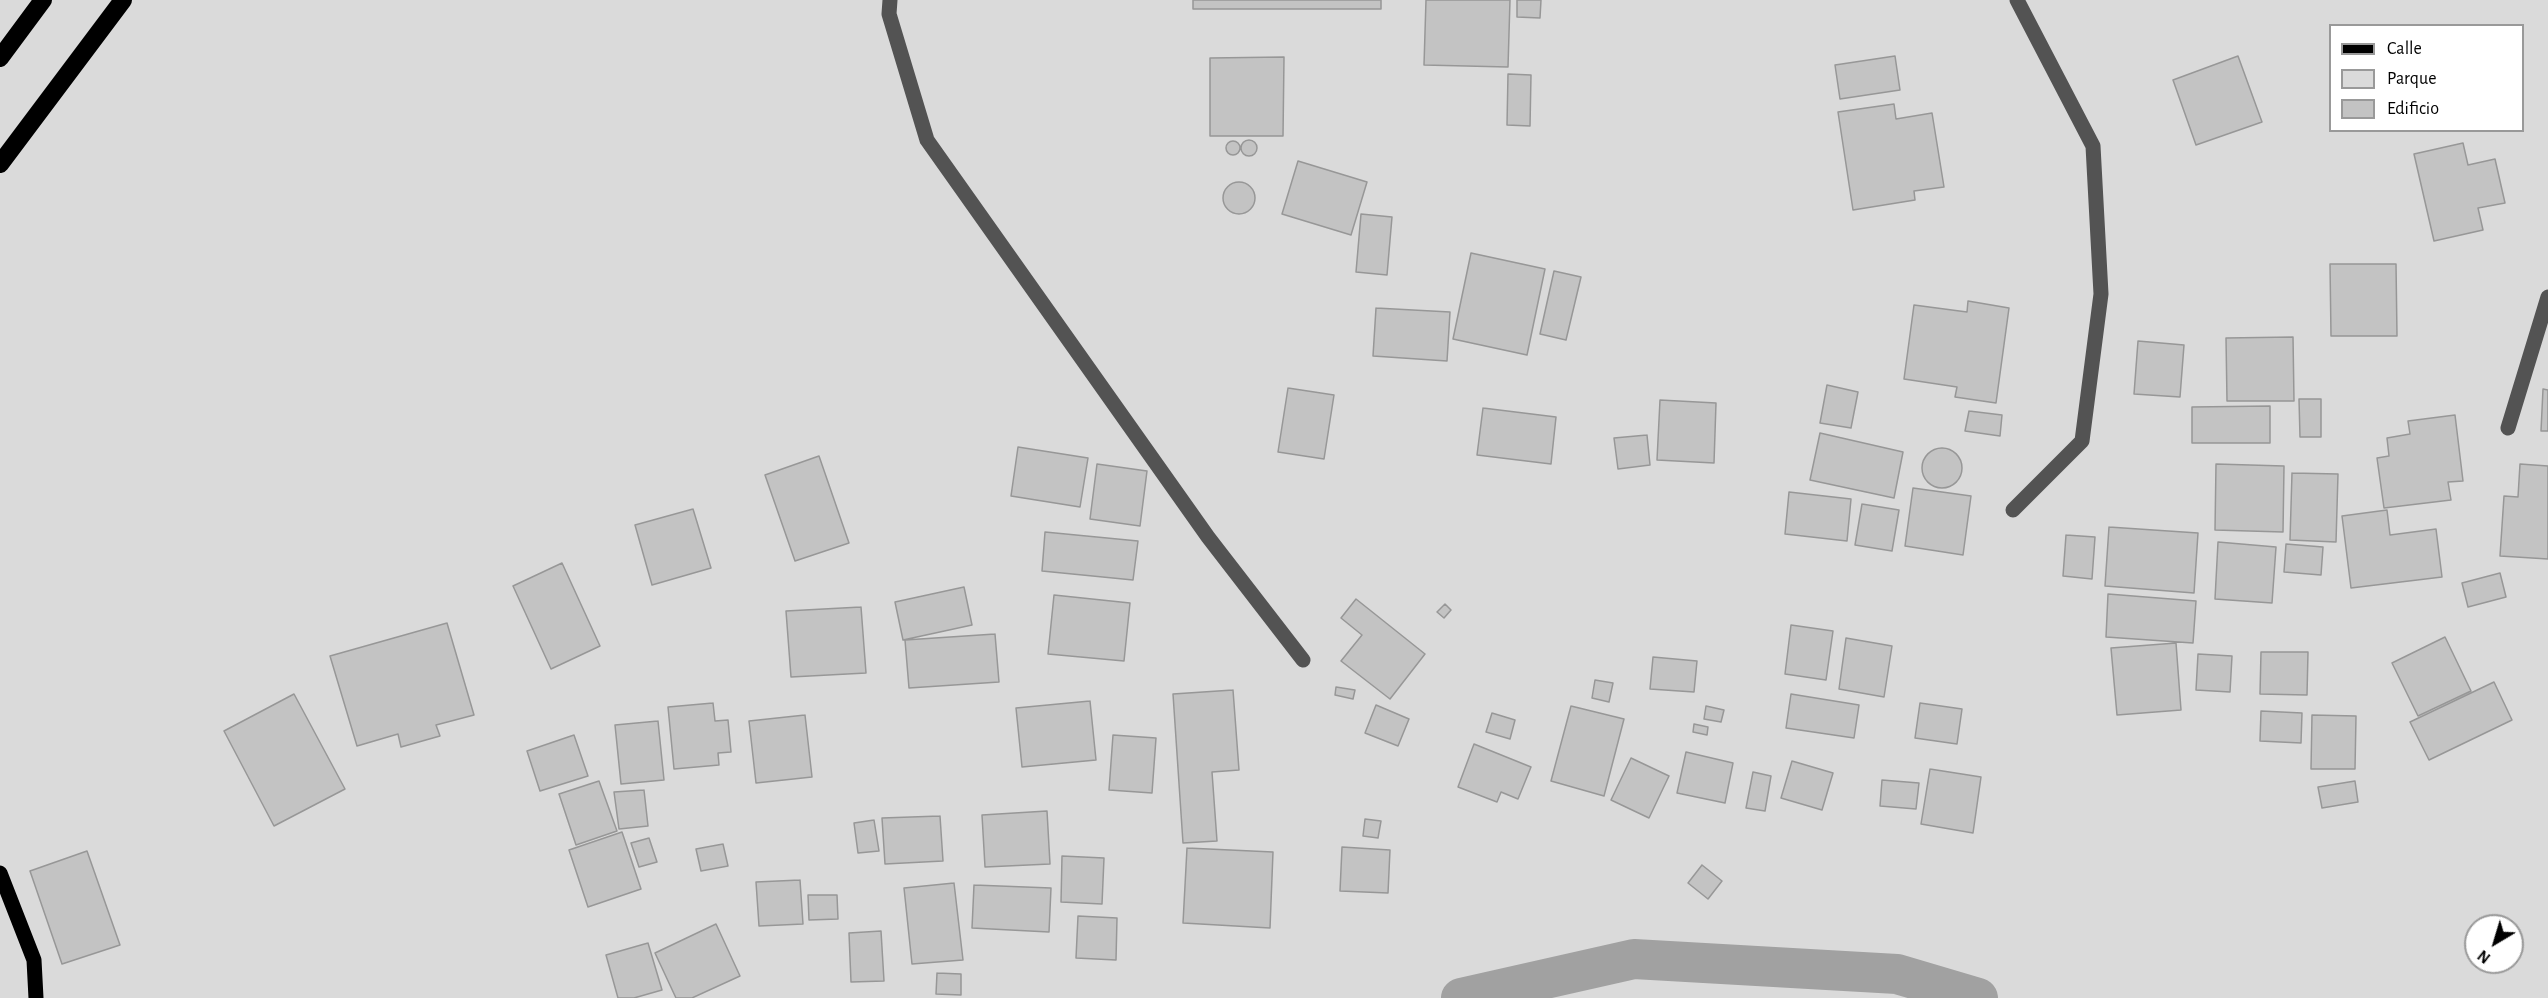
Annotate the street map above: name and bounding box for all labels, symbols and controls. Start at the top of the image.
legend [2329,24,2524,132]
text: Calle [2387,40,2422,58]
text: Parque [2387,70,2436,88]
text: Edificio [2387,100,2439,118]
north arrow [2464,914,2524,974]
text: N [2475,947,2493,966]

